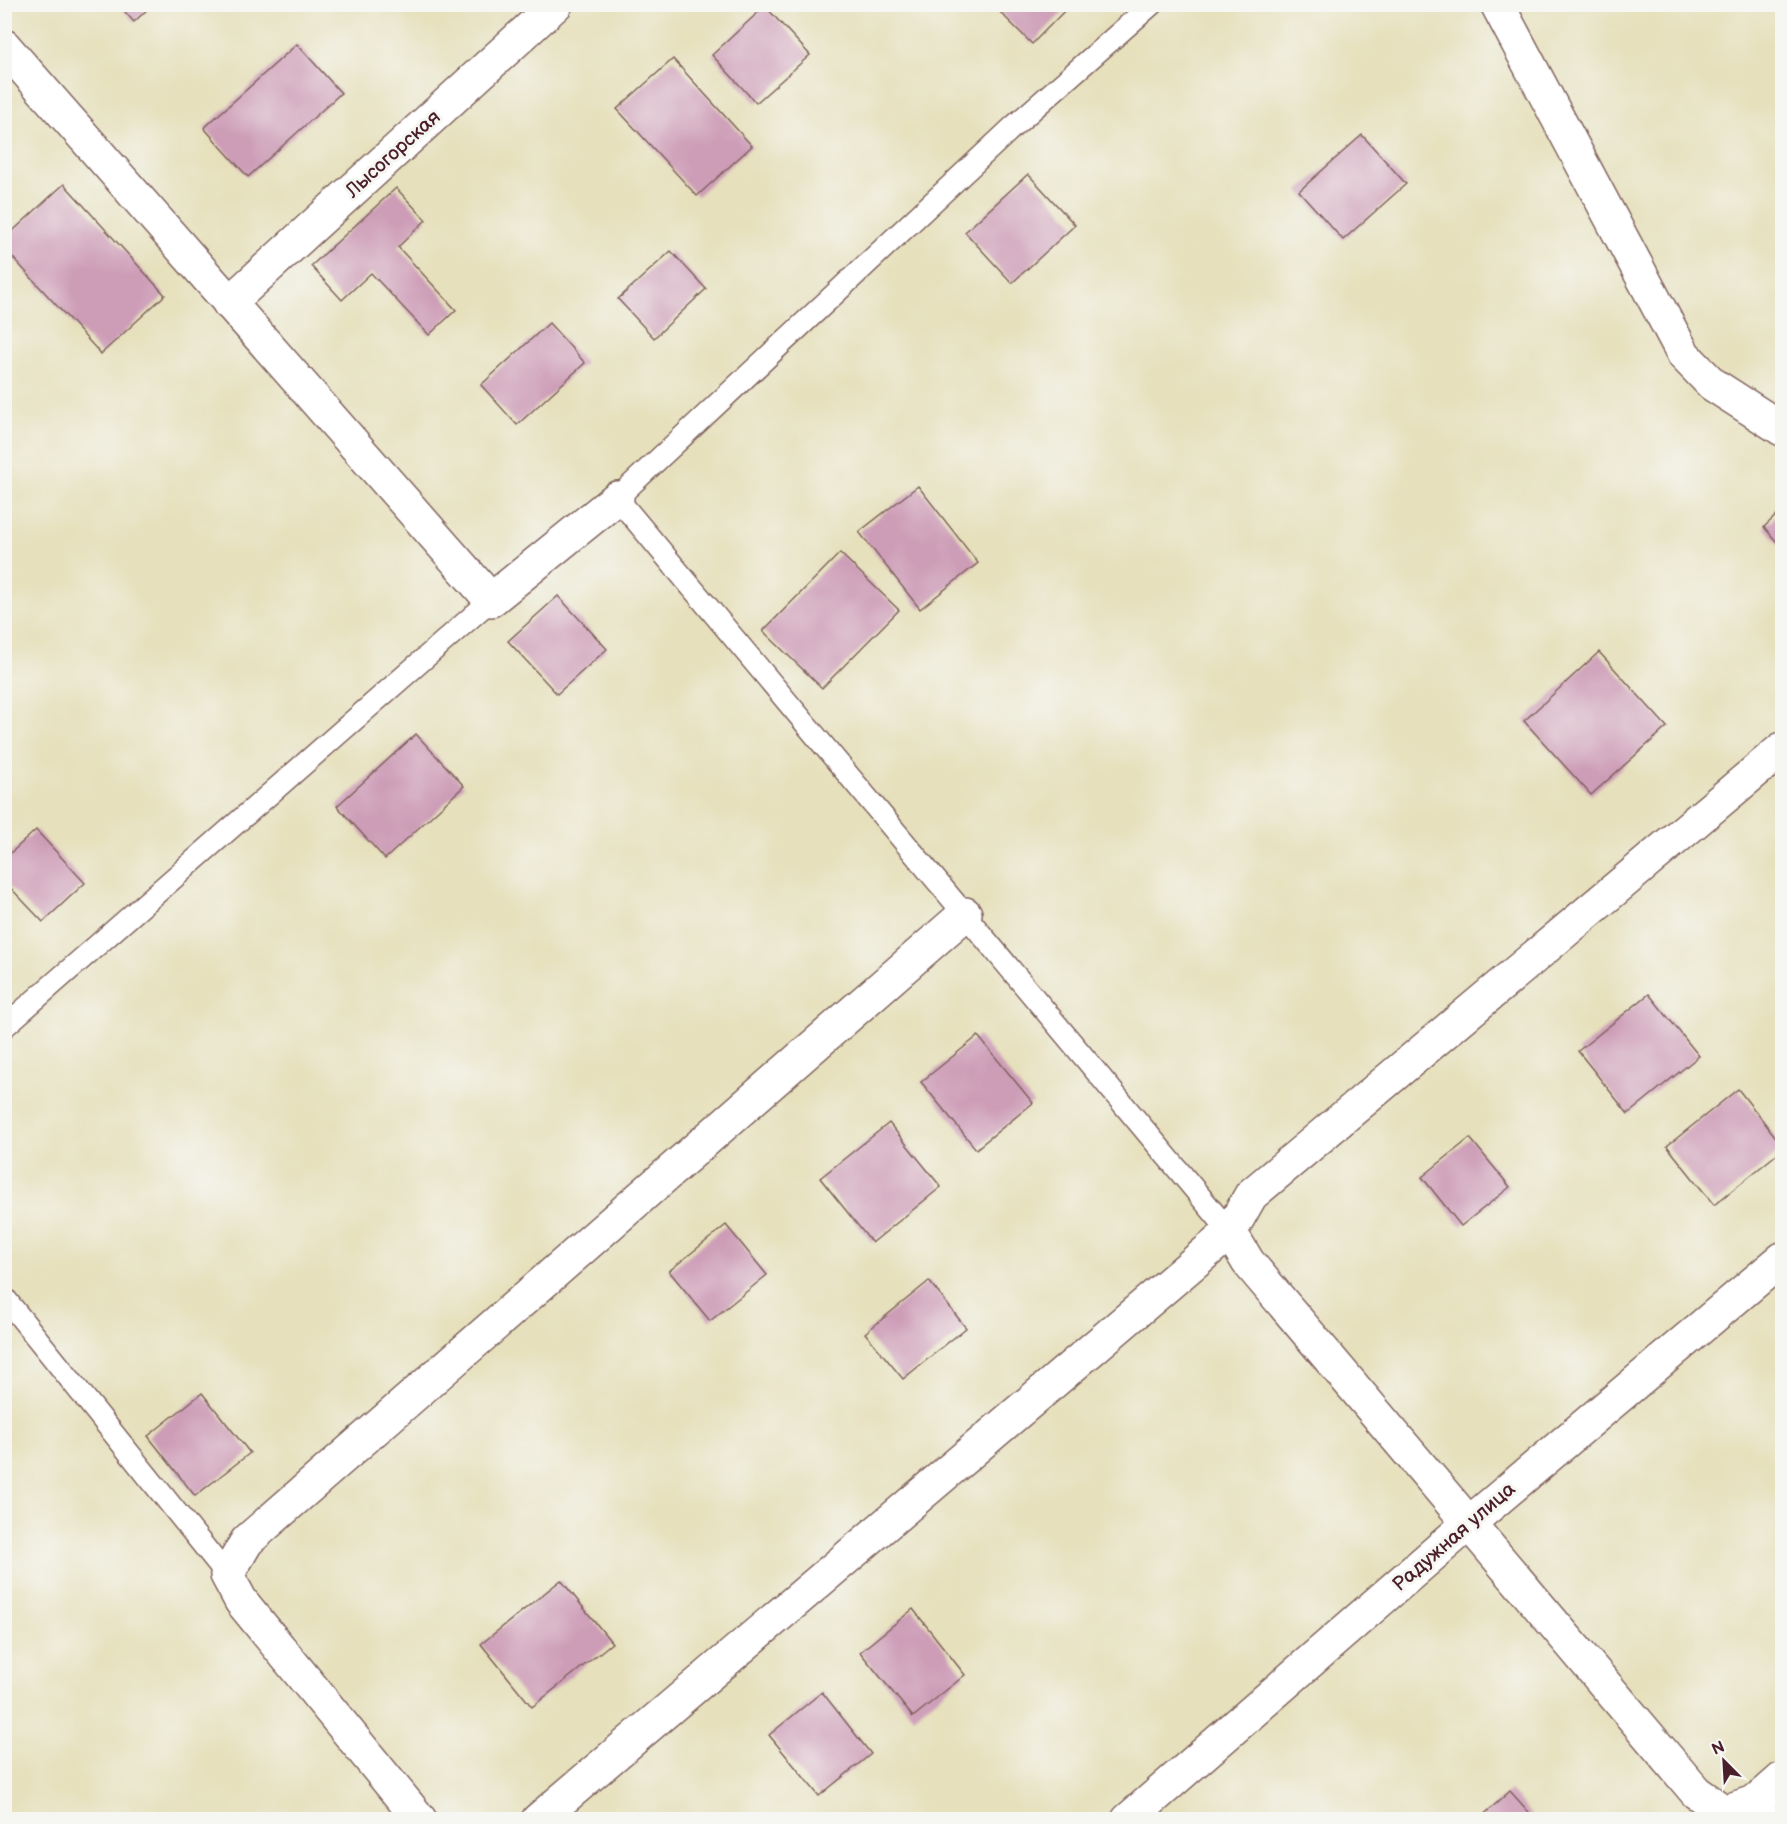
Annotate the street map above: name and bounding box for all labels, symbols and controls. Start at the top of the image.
street label: Лысогорская [340,105,445,204]
street label: Радужная улица [1388,1477,1520,1597]
north arrow [1694,1731,1754,1791]
text: N [1709,1738,1728,1760]

